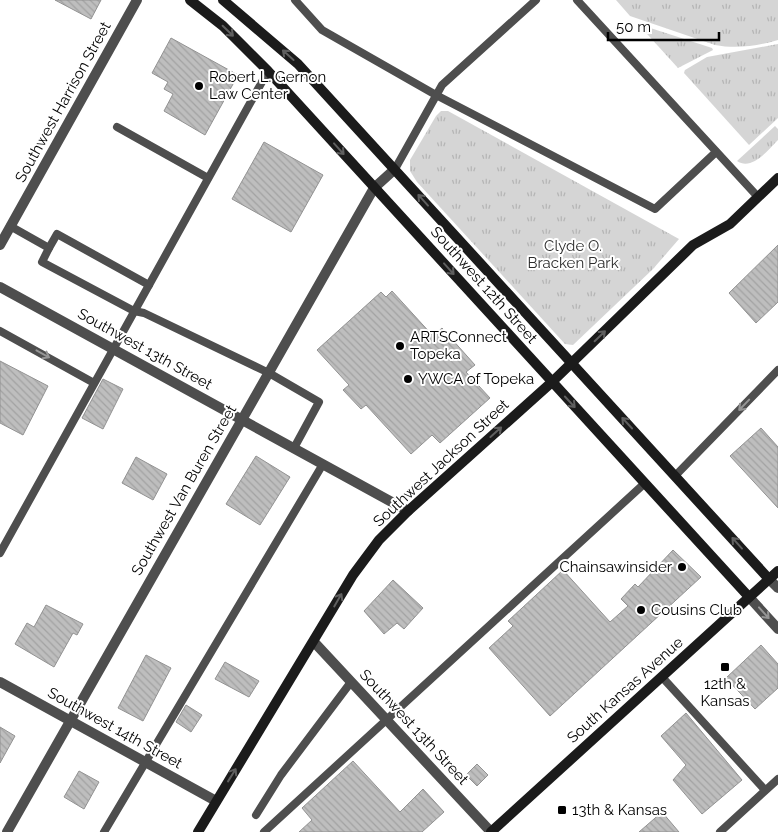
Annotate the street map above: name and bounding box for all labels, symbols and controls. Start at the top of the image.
scale bar [608,10,719,42]
text: 50 m [616,18,651,36]
street label: Southwest Harrison Street [11,19,115,185]
one-way arrow [222,25,234,37]
one-way arrow [282,49,295,61]
place label: Robert L. Gernon Law Center [209,68,326,103]
marker: Robert L. Gernon Law Center [193,80,205,92]
one-way arrow [333,143,345,156]
one-way arrow [417,193,428,206]
street label: Southwest 12th Street [427,223,541,347]
park label: Clyde O. Bracken Park [527,237,619,272]
one-way arrow [443,263,455,276]
street label: Southwest 13th Street [75,305,215,393]
place label: ARTSConnect Topeka [410,328,507,363]
one-way arrow [594,330,606,343]
marker: ARTSConnect Topeka [394,340,406,352]
one-way arrow [35,350,49,360]
place label: YWCA of Topeka [418,370,534,388]
marker: YWCA of Topeka [402,373,414,385]
street label: Southwest Jackson Street [370,395,512,531]
one-way arrow [564,396,576,408]
one-way arrow [738,399,750,411]
street label: Southwest Van Buren Street [128,402,240,578]
one-way arrow [621,417,633,429]
one-way arrow [490,426,503,437]
one-way arrow [731,536,742,549]
place label: Chainsawinsider [559,558,673,576]
marker: Chainsawinsider [676,561,688,573]
one-way arrow [334,593,344,608]
place label: Cousins Club [651,601,742,619]
marker: Cousins Club [635,604,647,616]
one-way arrow [758,606,770,619]
street label: South Kansas Avenue [563,633,687,747]
marker: 12th & Kansas [719,661,731,673]
street label: Southwest 13th Street [356,666,472,788]
place label: 12th & Kansas [700,675,750,710]
street label: Southwest 14th Street [45,683,185,773]
one-way arrow [228,769,238,783]
place label: 13th & Kansas [572,801,667,819]
marker: 13th & Kansas [556,804,568,816]

